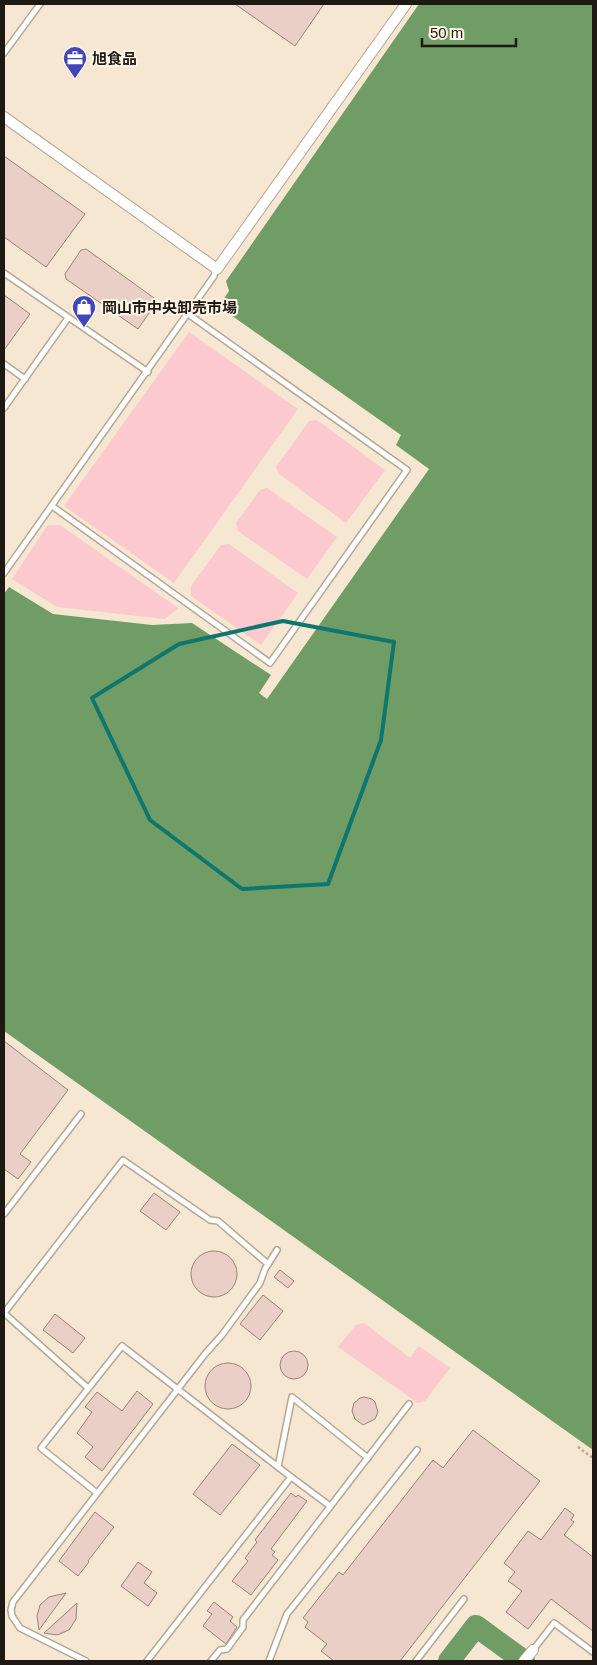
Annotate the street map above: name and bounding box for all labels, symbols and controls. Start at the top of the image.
scale bar [422,15,516,47]
text: 50 m [430,24,463,41]
office icon: 旭食品 [62,45,88,79]
place label: 旭食品 [92,50,137,67]
shop icon: 岡山市中央卸売市場 [71,294,97,328]
place label: 岡山市中央卸売市場 [102,299,237,316]

